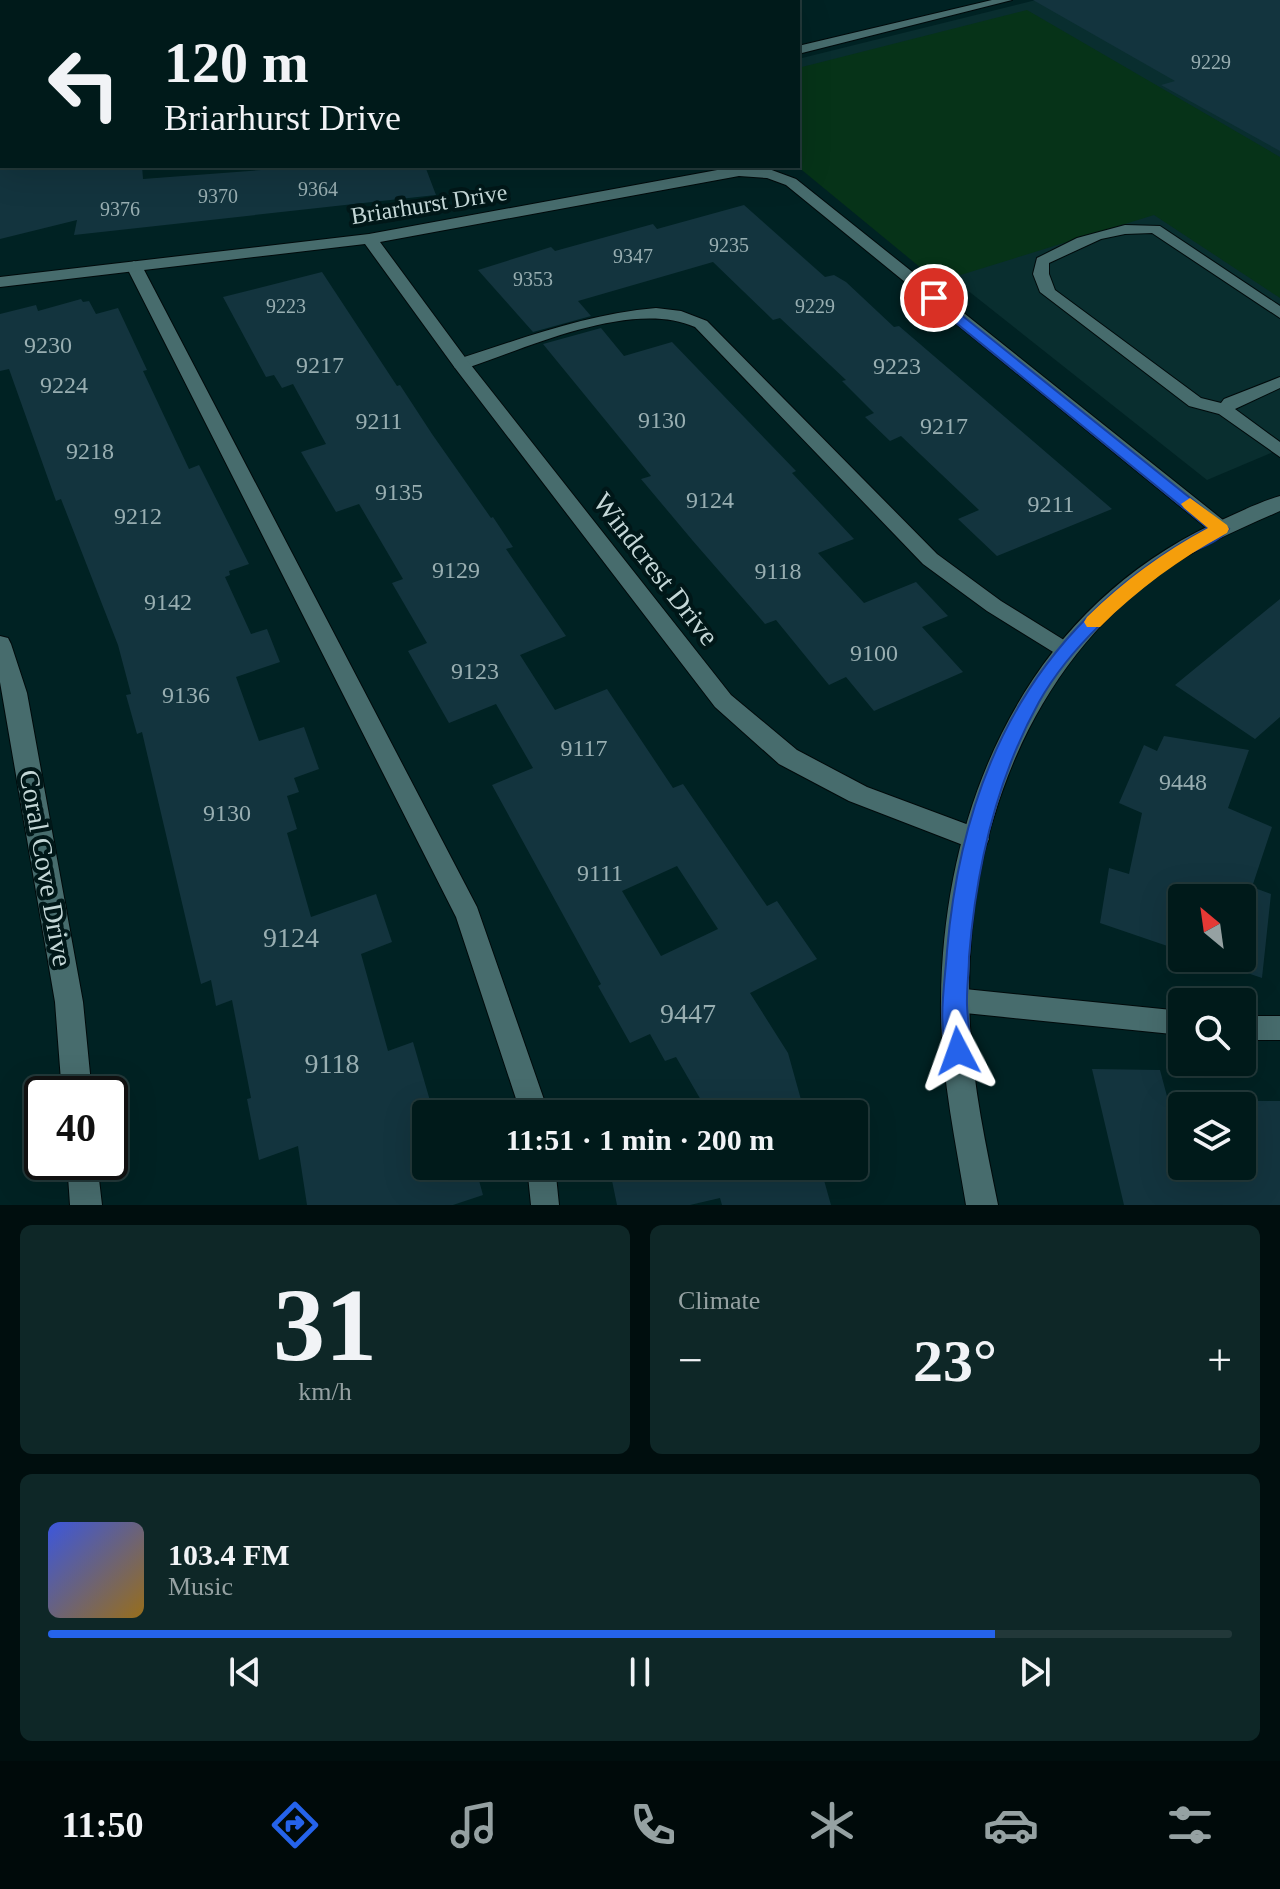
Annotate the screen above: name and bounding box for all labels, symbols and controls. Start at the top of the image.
icon: left [32,32,136,136]
text: 120 m [164,32,309,94]
house number: 9229 [1191,51,1231,73]
text: Briarhurst Drive [164,98,401,138]
house number: 9364 [298,178,338,200]
street label: Briarhurst Drive [349,179,509,229]
house number: 9370 [198,185,238,207]
house number: 9376 [100,198,140,220]
house number: 9235 [709,234,749,256]
house number: 9347 [613,245,653,267]
pin [900,264,968,332]
house number: 9353 [513,268,553,290]
icon: arrive [912,276,956,320]
house number: 9223 [266,295,306,317]
house number: 9229 [795,295,835,317]
house number: 9230 [24,332,72,358]
house number: 9217 [296,352,344,378]
house number: 9223 [873,353,921,379]
house number: 9224 [40,372,88,398]
house number: 9130 [638,407,686,433]
house number: 9211 [355,408,403,434]
house number: 9217 [920,413,968,439]
house number: 9218 [66,438,114,464]
house number: 9135 [375,479,423,505]
street label: Windcrest Drive [587,487,725,651]
house number: 9124 [686,487,734,513]
house number: 9211 [1027,491,1075,517]
house number: 9212 [114,503,162,529]
house number: 9129 [432,557,480,583]
house number: 9118 [754,558,802,584]
house number: 9142 [144,589,192,615]
house number: 9100 [850,640,898,666]
house number: 9123 [451,658,499,684]
house number: 9136 [162,682,210,708]
house number: 9117 [560,735,608,761]
street label: Coral Cove Drive [13,767,79,969]
house number: 9448 [1159,769,1207,795]
house number: 9130 [203,800,251,826]
house number: 9111 [577,860,623,886]
north arrow [1168,884,1256,972]
map controls [1168,884,1256,1180]
house number: 9124 [263,922,319,953]
button: search [1168,988,1256,1076]
house number: 9447 [660,998,716,1029]
position arrow [916,1009,1000,1093]
house number: 9118 [305,1048,359,1079]
speed limit sign: 40 [24,1076,128,1180]
button: layers [1168,1092,1256,1180]
text: 11:51 · 1 min · 200 m [506,1123,774,1156]
text: 31 [273,1267,377,1382]
text: Climate [678,1286,760,1315]
text: 23° [913,1328,997,1394]
text: − [678,1336,703,1385]
text: + [1207,1336,1232,1385]
text: km/h [298,1377,352,1406]
text: 103.4 FM [168,1538,290,1571]
text: Music [168,1572,233,1601]
icon: previous [223,1650,267,1694]
icon: pause [618,1650,662,1694]
icon: next [1013,1650,1057,1694]
icon: directions [267,1797,323,1853]
icon: music [446,1797,502,1853]
icon: phone [625,1797,681,1853]
icon: climate [804,1797,860,1853]
icon: car [983,1797,1039,1853]
icon: filters [1162,1797,1218,1853]
text: 11:50 [62,1805,144,1845]

